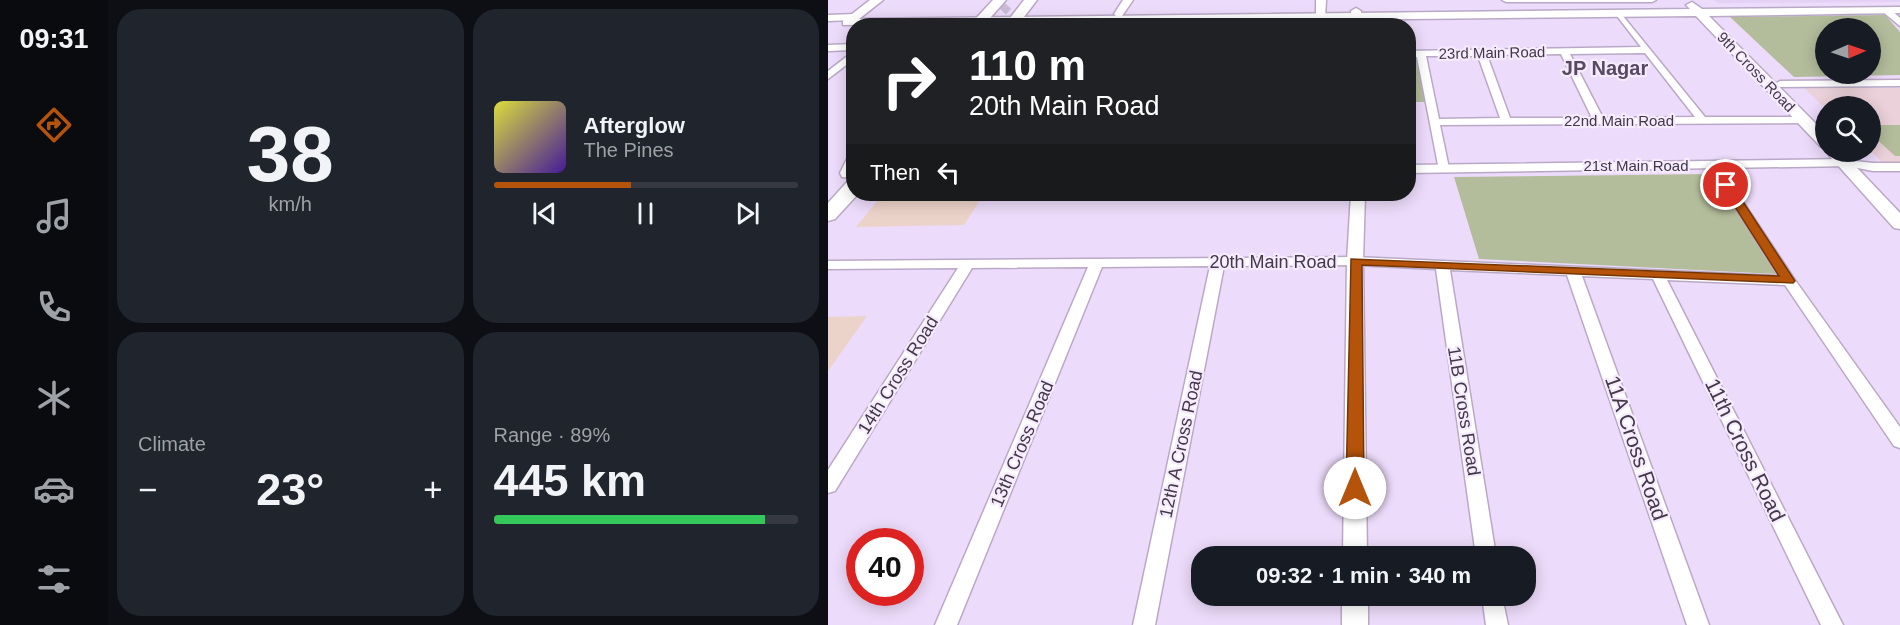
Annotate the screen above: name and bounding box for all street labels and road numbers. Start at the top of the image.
street label: 9th Cross Road [1714,28,1799,115]
street label: 23rd Main Road [1438,43,1545,62]
street label: 22nd Main Road [1564,112,1674,129]
street label: 21st Main Road [1583,157,1689,174]
street label: 20th Main Road [1209,252,1337,272]
street label: 14th Cross Road [854,312,942,438]
street label: 11B Cross Road [1444,345,1484,477]
street label: 12th A Cross Road [1156,369,1206,519]
street label: 11A Cross Road [1601,373,1672,523]
street label: 11th Cross Road [1701,375,1790,525]
street label: 13th Cross Road [986,378,1058,510]

